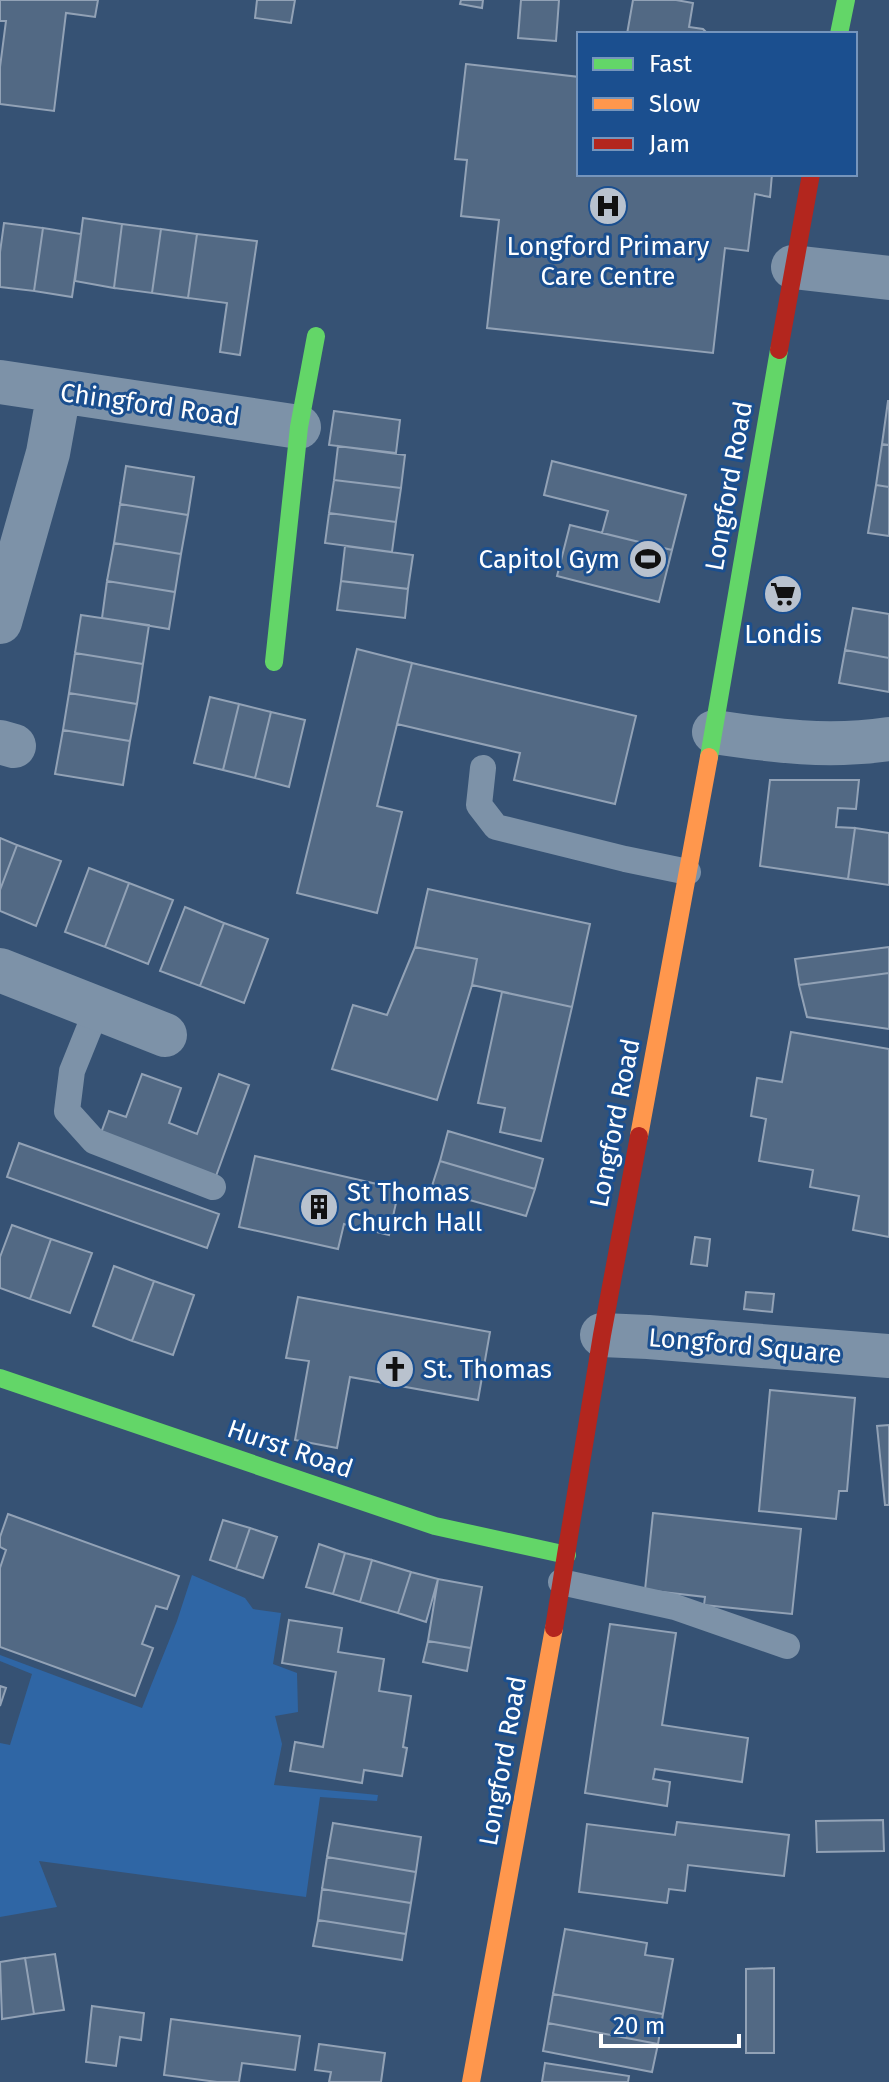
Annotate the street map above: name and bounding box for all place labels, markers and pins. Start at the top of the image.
hospital icon: Longford Primary Care Centre [587,185,629,227]
place label: Longford Primary Care Centre [507,231,710,292]
sports icon: Capitol Gym [627,538,669,580]
place label: Capitol Gym [479,544,620,575]
supermarket icon: Londis [762,573,804,615]
place label: Londis [744,619,822,650]
place label: St Thomas Church Hall [347,1177,483,1238]
building icon: St Thomas Church Hall [298,1186,340,1228]
church icon: St. Thomas [374,1348,416,1390]
place label: St. Thomas [423,1354,552,1385]

